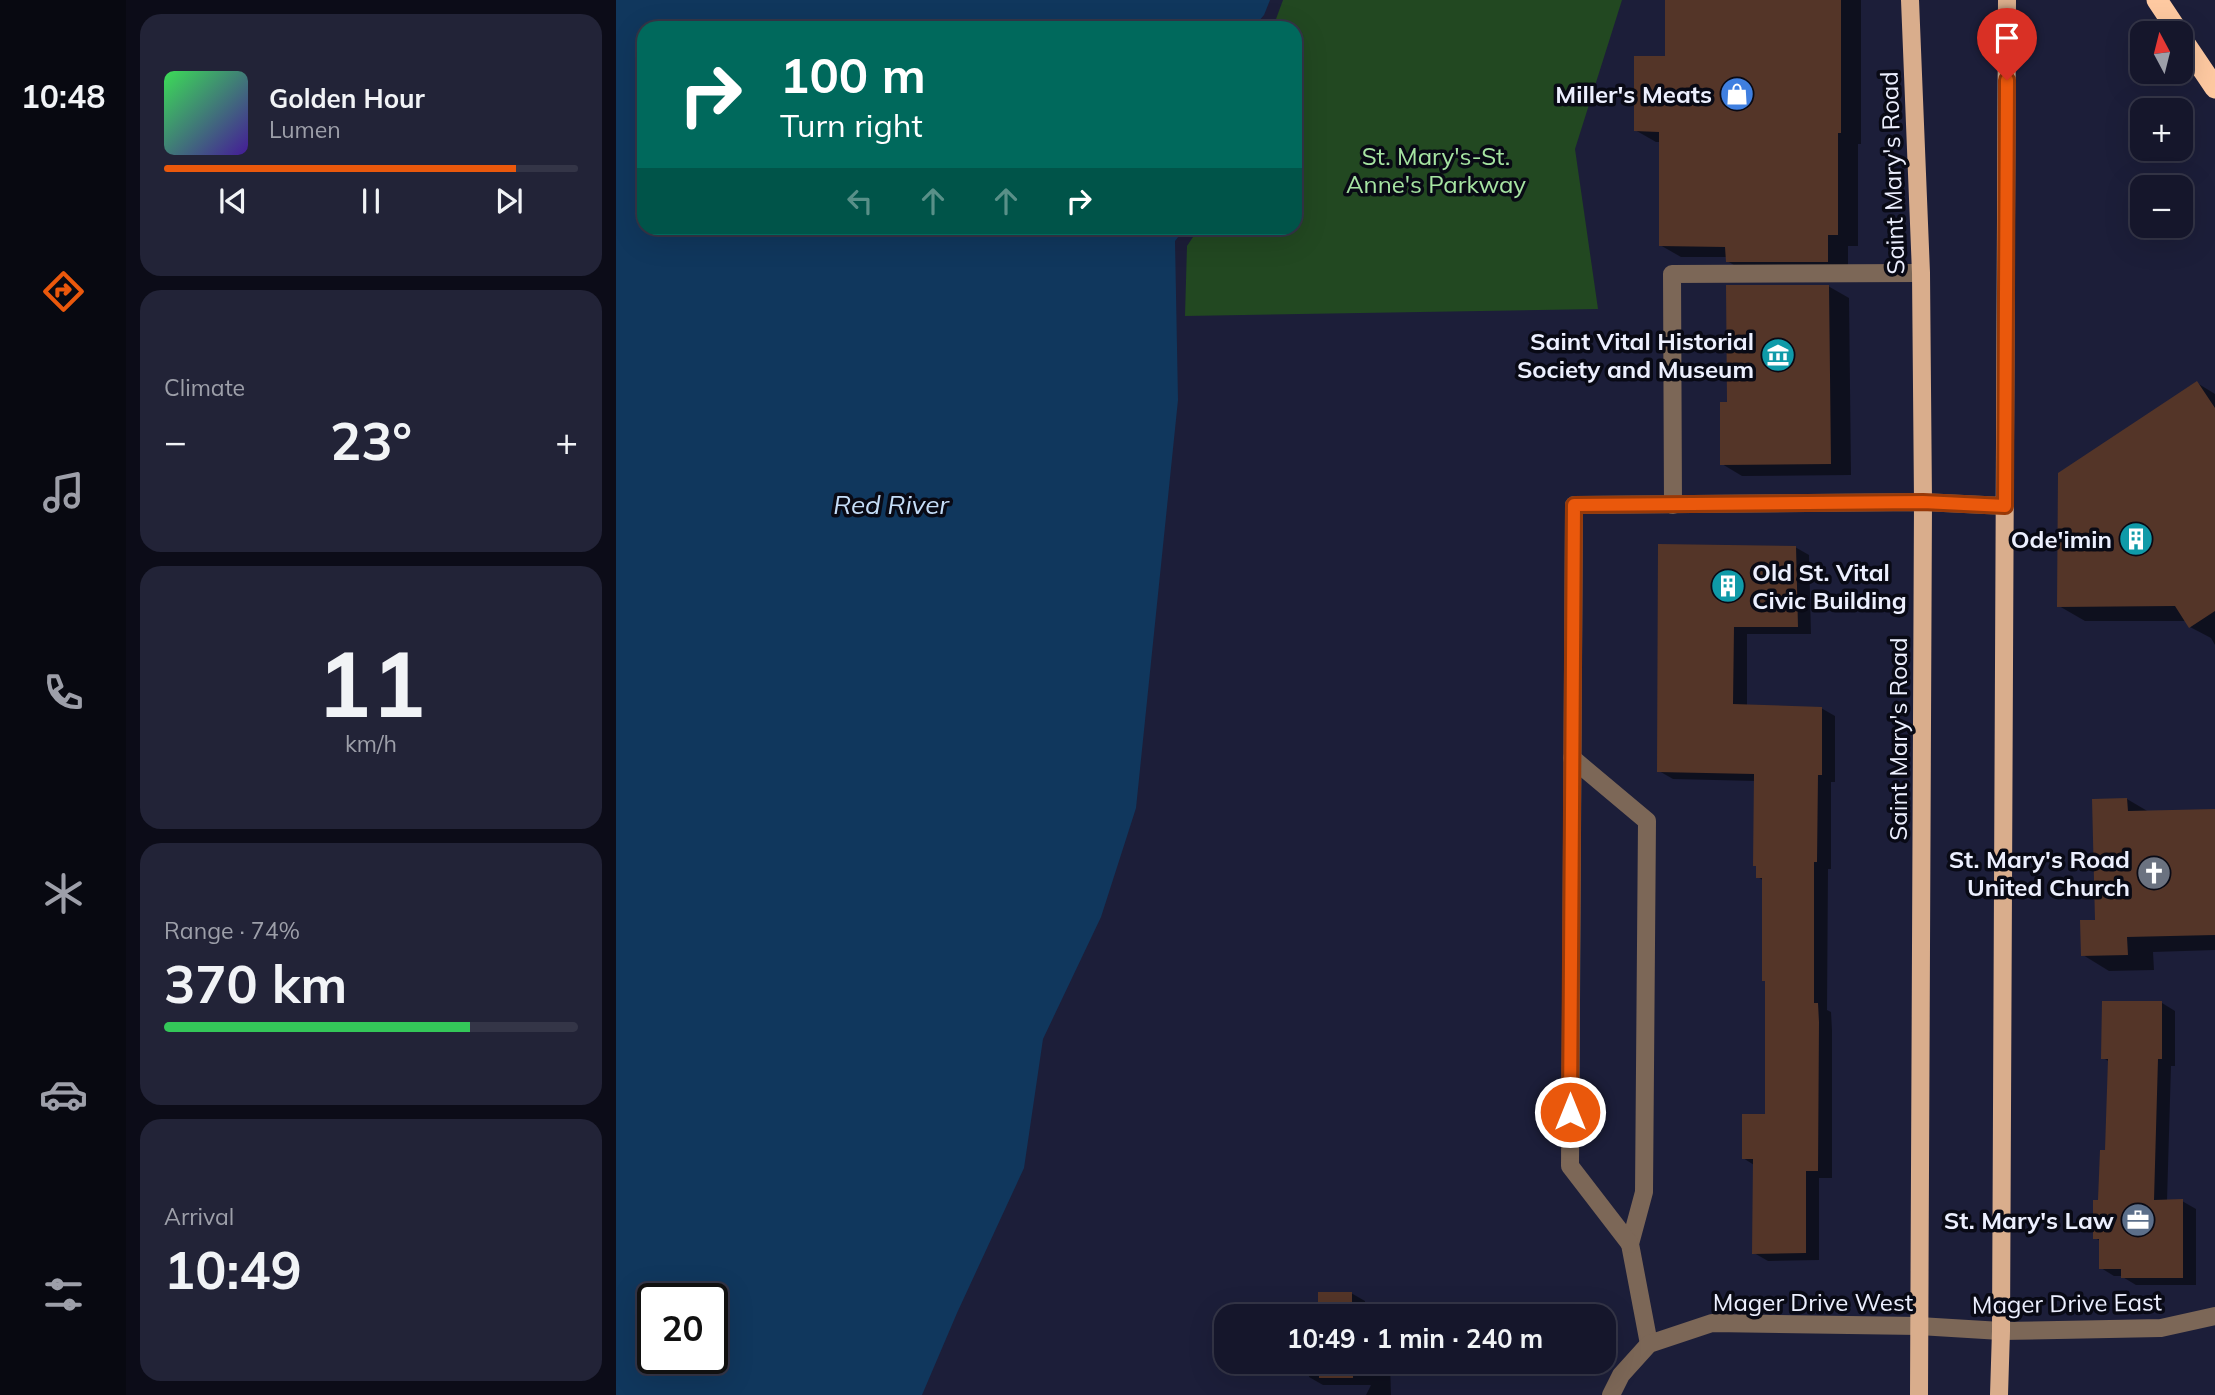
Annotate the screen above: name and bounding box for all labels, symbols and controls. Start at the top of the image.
pin [1977,8,2037,80]
icon: arrive [1988,19,2026,57]
north arrow [2130,21,2193,84]
map controls [2130,21,2193,238]
text: 100 m [780,44,926,105]
icon: right [665,49,756,140]
street label: Saint Mary's Road [1873,71,1911,275]
shop icon: Miller's Meats [1718,75,1756,113]
text: 10:48 [21,76,105,116]
place label: Miller's Meats [1555,79,1712,109]
text: Golden Hour [269,82,425,115]
button: + [2130,98,2193,161]
text: Turn right [780,105,923,145]
text: Lumen [269,115,341,144]
park label: St. Mary's-St. Anne's Parkway [1346,141,1526,199]
button: − [2130,175,2193,238]
icon: previous [214,182,252,220]
icon: pause [352,182,390,220]
icon: next [490,182,528,220]
icon: left [841,182,879,220]
icon: ahead [914,182,952,220]
icon: ahead [987,182,1025,220]
icon: right [1060,182,1098,220]
icon: directions [39,267,88,316]
place label: Saint Vital Historial Society and Museum [1517,326,1754,384]
museum icon: Saint Vital Historial Society and Museum [1759,336,1797,374]
text: Climate [164,373,245,402]
text: 23° [330,408,412,473]
text: − [164,417,187,465]
text: + [555,417,578,465]
icon: music [39,468,88,517]
water label: Red River [833,488,950,521]
building icon: Ode'imin [2117,520,2155,558]
place label: Ode'imin [2011,524,2112,554]
place label: Old St. Vital Civic Building [1752,557,1907,615]
building icon: Old St. Vital Civic Building [1709,567,1747,605]
text: 11 [316,626,426,740]
street label: Saint Mary's Road [1883,637,1913,841]
icon: phone [39,668,88,717]
text: km/h [345,729,397,758]
place label: St. Mary's Road United Church [1949,844,2130,902]
church icon: St. Mary's Road United Church [2135,854,2173,892]
icon: climate [39,869,88,918]
text: Range · 74% [164,916,300,945]
text: 370 km [164,951,347,1016]
icon: car [39,1070,88,1119]
position arrow [1533,1075,1607,1149]
office icon: St. Mary's Law [2119,1201,2157,1239]
text: Arrival [164,1202,234,1231]
place label: St. Mary's Law [1944,1205,2114,1235]
text: 10:49 [164,1237,302,1302]
icon: filters [39,1270,88,1319]
speed limit sign: 20 [637,1283,728,1374]
street label: Mager Drive East [1972,1286,2162,1320]
street label: Mager Drive West [1713,1287,1913,1317]
text: 10:49 · 1 min · 240 m [1287,1322,1543,1355]

